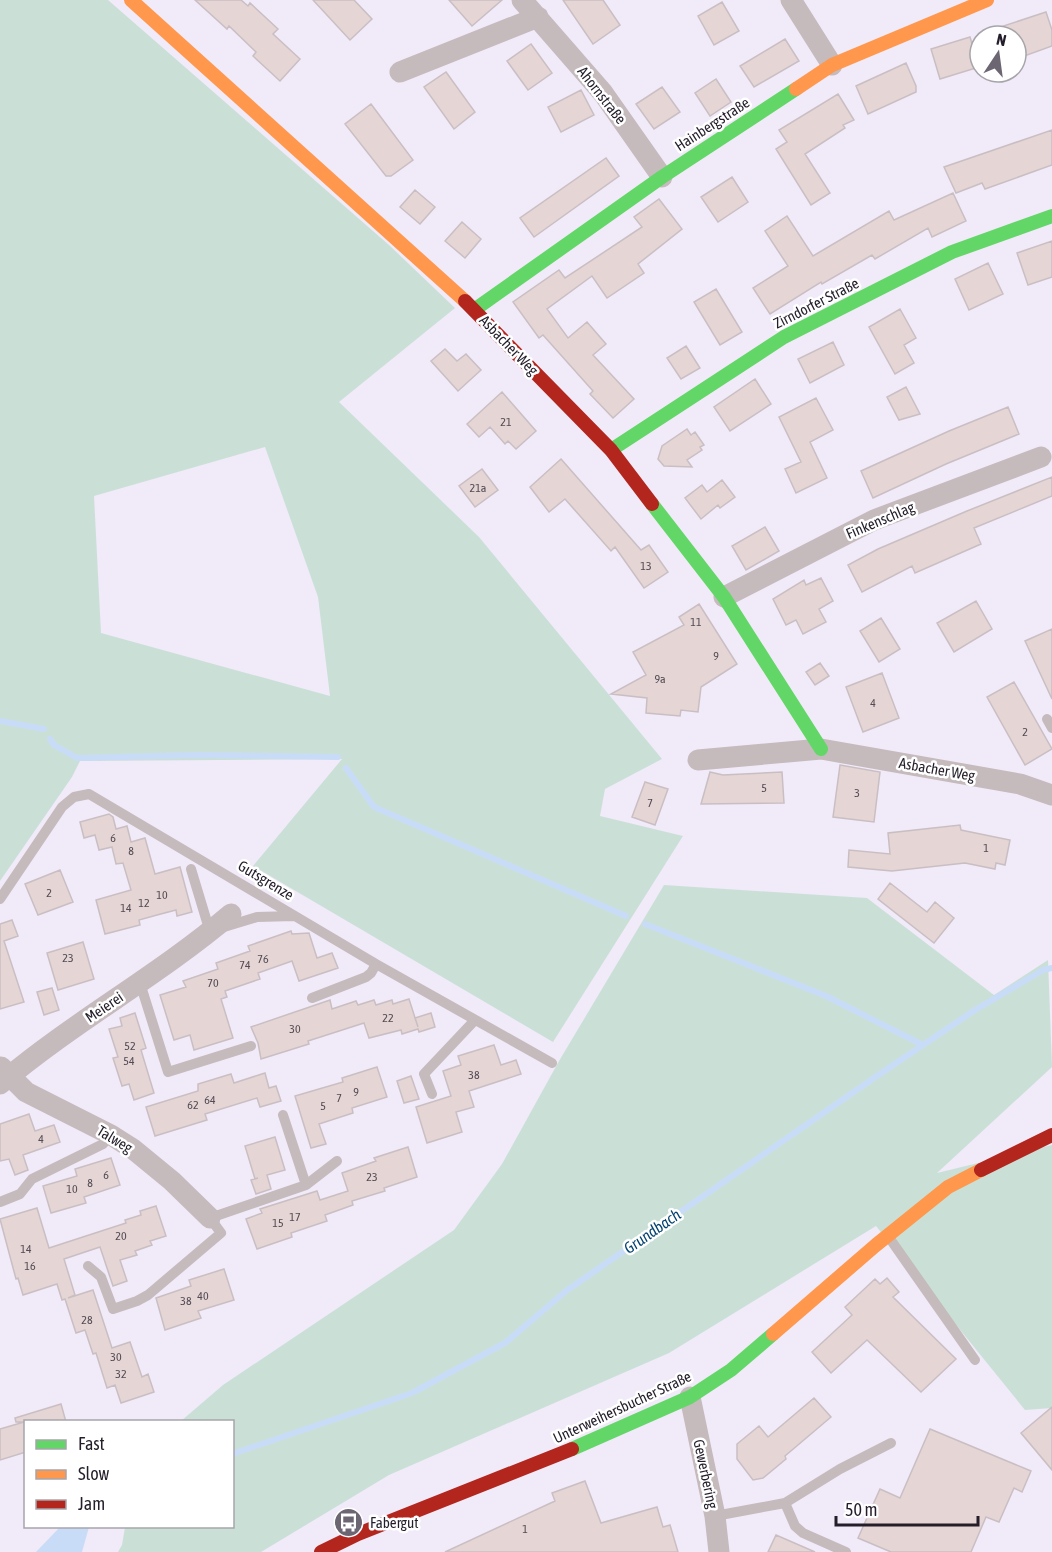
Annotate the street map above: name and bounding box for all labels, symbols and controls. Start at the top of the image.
north arrow [968,24,1028,84]
text: N [995,30,1008,49]
street label: Ahornstraße [574,63,630,127]
street label: Hainbergstraße [672,94,753,154]
street label: Zirndorfer Straße [771,274,862,332]
street label: Asbacher Weg [476,312,542,379]
house number: 21 [500,415,512,429]
house number: 21a [470,481,486,495]
street label: Finkenschlag [843,498,917,542]
house number: 13 [640,559,652,573]
house number: 11 [690,615,702,629]
house number: 9 [713,649,719,663]
house number: 9a [654,672,666,686]
house number: 4 [870,696,876,710]
house number: 2 [1022,725,1028,739]
street label: Asbacher Weg [898,754,977,784]
house number: 5 [761,781,767,795]
house number: 3 [854,786,860,800]
house number: 7 [647,796,653,810]
house number: 6 [110,831,116,845]
house number: 1 [983,841,989,855]
house number: 8 [128,844,134,858]
street label: Gutsgrenze [235,857,297,903]
house number: 2 [46,886,52,900]
house number: 10 [156,888,168,902]
house number: 12 [138,896,150,910]
house number: 14 [120,901,132,915]
house number: 23 [62,951,74,965]
house number: 76 [257,952,269,966]
house number: 74 [239,958,251,972]
house number: 70 [207,976,219,990]
street label: Meierei [82,988,126,1026]
house number: 22 [382,1011,394,1025]
house number: 30 [289,1022,301,1036]
house number: 52 [124,1039,136,1053]
house number: 54 [123,1054,135,1068]
house number: 38 [468,1068,480,1082]
house number: 9 [353,1085,359,1099]
house number: 7 [336,1091,342,1105]
house number: 64 [204,1093,216,1107]
house number: 62 [187,1098,199,1112]
house number: 5 [320,1099,326,1113]
street label: Talweg [94,1122,136,1156]
house number: 4 [38,1132,44,1146]
house number: 6 [103,1168,109,1182]
house number: 23 [366,1170,378,1184]
house number: 8 [87,1176,93,1190]
house number: 10 [66,1182,78,1196]
water label: Grundbach [620,1205,684,1257]
house number: 17 [289,1210,301,1224]
house number: 15 [272,1216,284,1230]
house number: 20 [115,1229,127,1243]
house number: 14 [20,1242,32,1256]
house number: 16 [24,1259,36,1273]
house number: 40 [197,1289,209,1303]
house number: 38 [180,1294,192,1308]
house number: 28 [81,1313,93,1327]
house number: 30 [110,1350,122,1364]
house number: 32 [115,1367,127,1381]
street label: Unterweihersbucher Straße [550,1367,694,1446]
legend [24,1420,234,1528]
text: Fast [78,1433,105,1454]
street label: Gewerbering [690,1438,722,1511]
text: Slow [78,1463,109,1484]
scale bar [836,1489,978,1527]
text: Jam [78,1493,105,1514]
text: 50 m [845,1499,877,1520]
bus stop icon: Fabergut [333,1506,365,1538]
place label: Fabergut [370,1514,419,1531]
house number: 1 [522,1522,528,1536]

